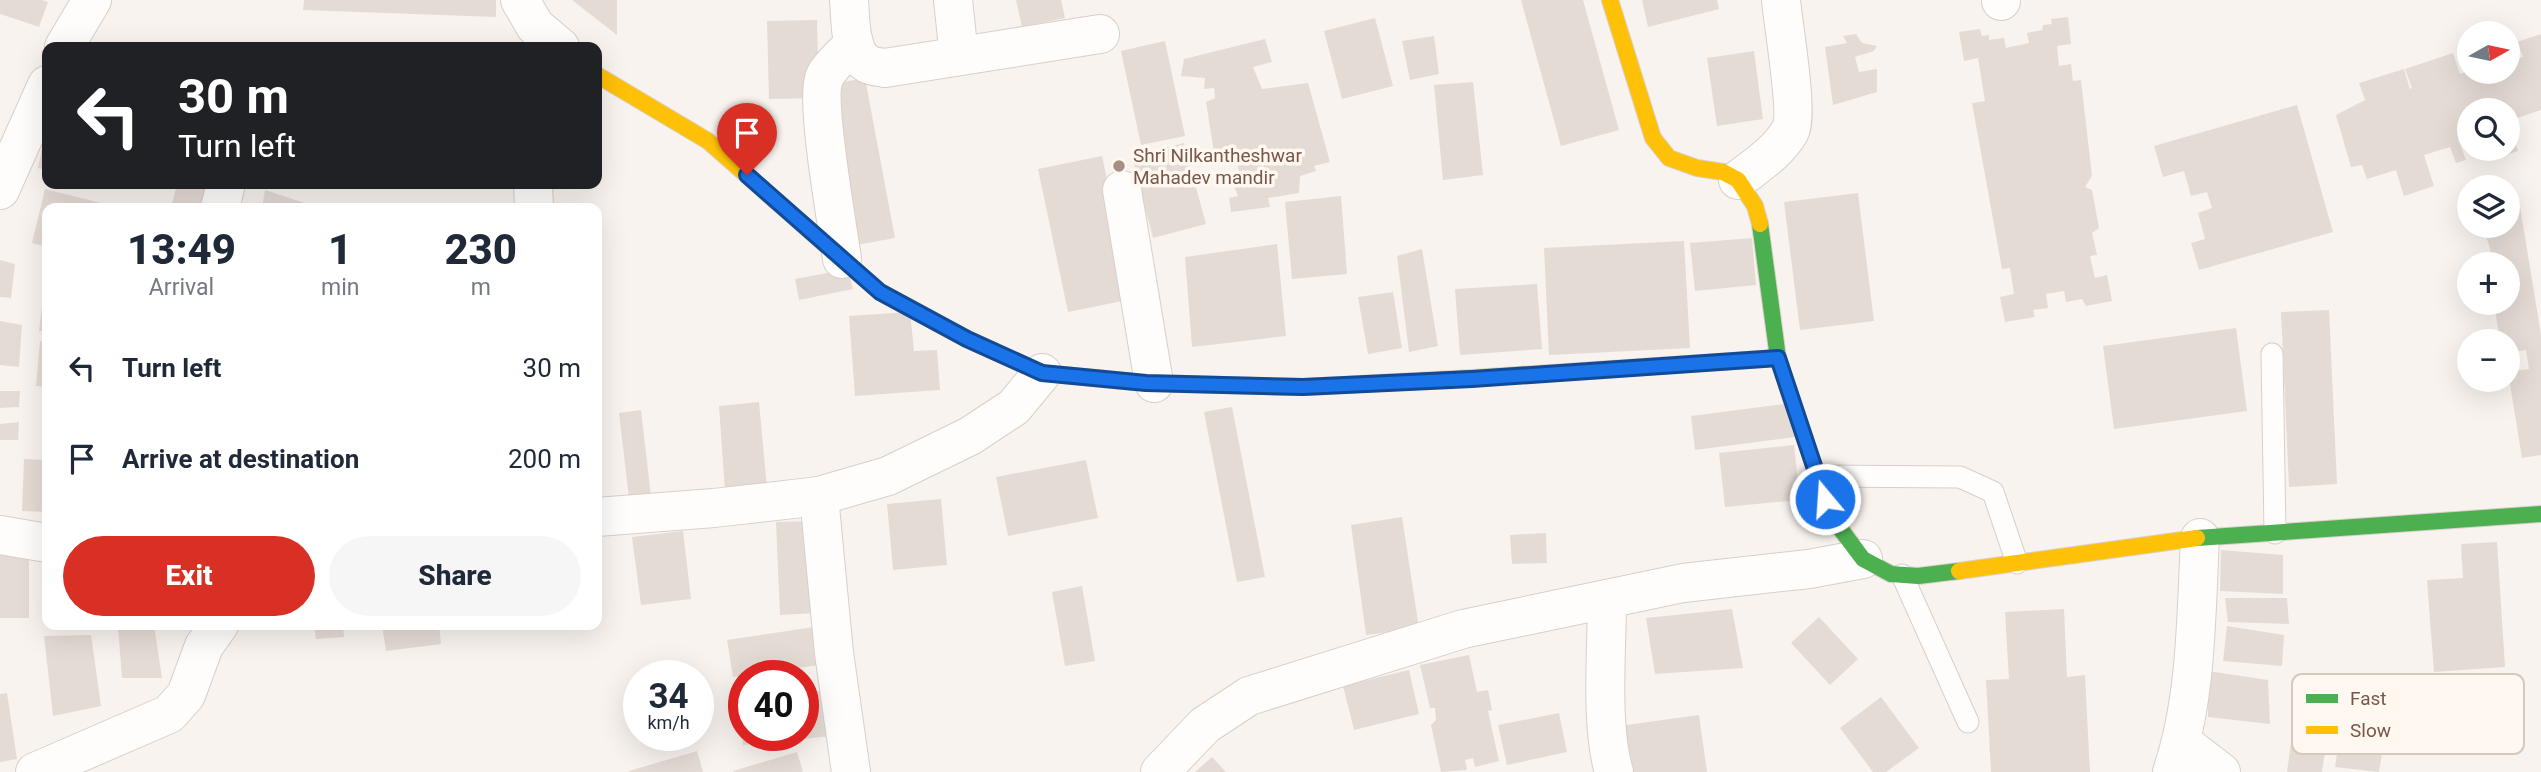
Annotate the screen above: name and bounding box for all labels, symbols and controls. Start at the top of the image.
north arrow [2457,21,2520,84]
map controls [2457,21,2520,392]
text: 30 m [178,68,289,125]
icon: left [63,70,154,161]
button: search [2457,98,2520,161]
pin [717,103,777,175]
icon: arrive [728,114,766,152]
text: Turn left [178,127,296,165]
place label: Shri Nilkantheshwar Mahadev mandir [1133,144,1302,189]
marker: Shri Nilkantheshwar Mahadev mandir [1111,158,1127,174]
button: layers [2457,175,2520,238]
text: 13:49 [127,225,236,274]
text: 1 [328,225,352,274]
text: 230 [444,225,517,274]
button: + [2457,252,2520,315]
text: Arrival [149,274,214,301]
text: min [321,274,359,301]
text: m [471,274,491,301]
button: − [2457,329,2520,392]
icon: left [63,349,101,387]
text: Turn left [122,353,221,383]
text: 30 m [523,353,581,383]
icon: arrive [63,440,101,478]
text: Arrive at destination [122,444,359,474]
text: 200 m [508,444,581,474]
position arrow [1788,462,1862,536]
button: Exit [63,536,315,616]
button: Share [329,536,581,616]
speed limit sign: 40 [728,660,819,751]
legend [2292,674,2524,754]
text: 34 [648,676,689,717]
text: Fast [2350,687,2387,710]
text: km/h [647,712,690,733]
text: Slow [2350,719,2391,742]

